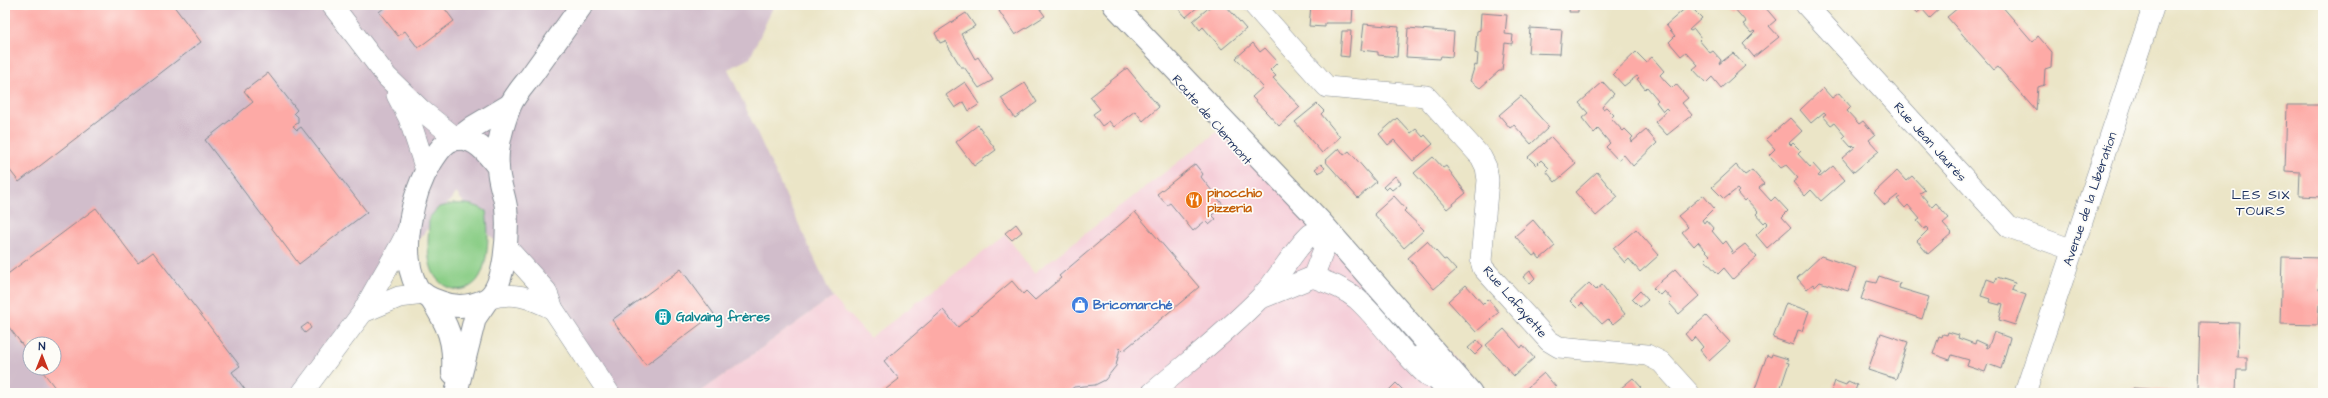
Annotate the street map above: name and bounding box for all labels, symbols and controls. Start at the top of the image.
street label: Route de Clermont [1168,71,1257,170]
street label: Rue Jean Jaurès [1889,98,1971,186]
street label: Avenue de la Libération [2059,129,2122,268]
place label: pinocchio pizzeria [1207,184,1263,218]
district label: LES SIX TOURS [2231,185,2291,221]
restaurant icon: pinocchio pizzeria [1184,190,1204,210]
street label: Rue Lafayette [1478,262,1551,342]
shop icon: Bricomarché [1070,295,1090,315]
place label: Bricomarché [1093,296,1173,314]
building icon: Galvaing frères [653,307,673,327]
place label: Galvaing frères [676,308,771,328]
north arrow [22,336,62,376]
text: N [39,339,46,354]

